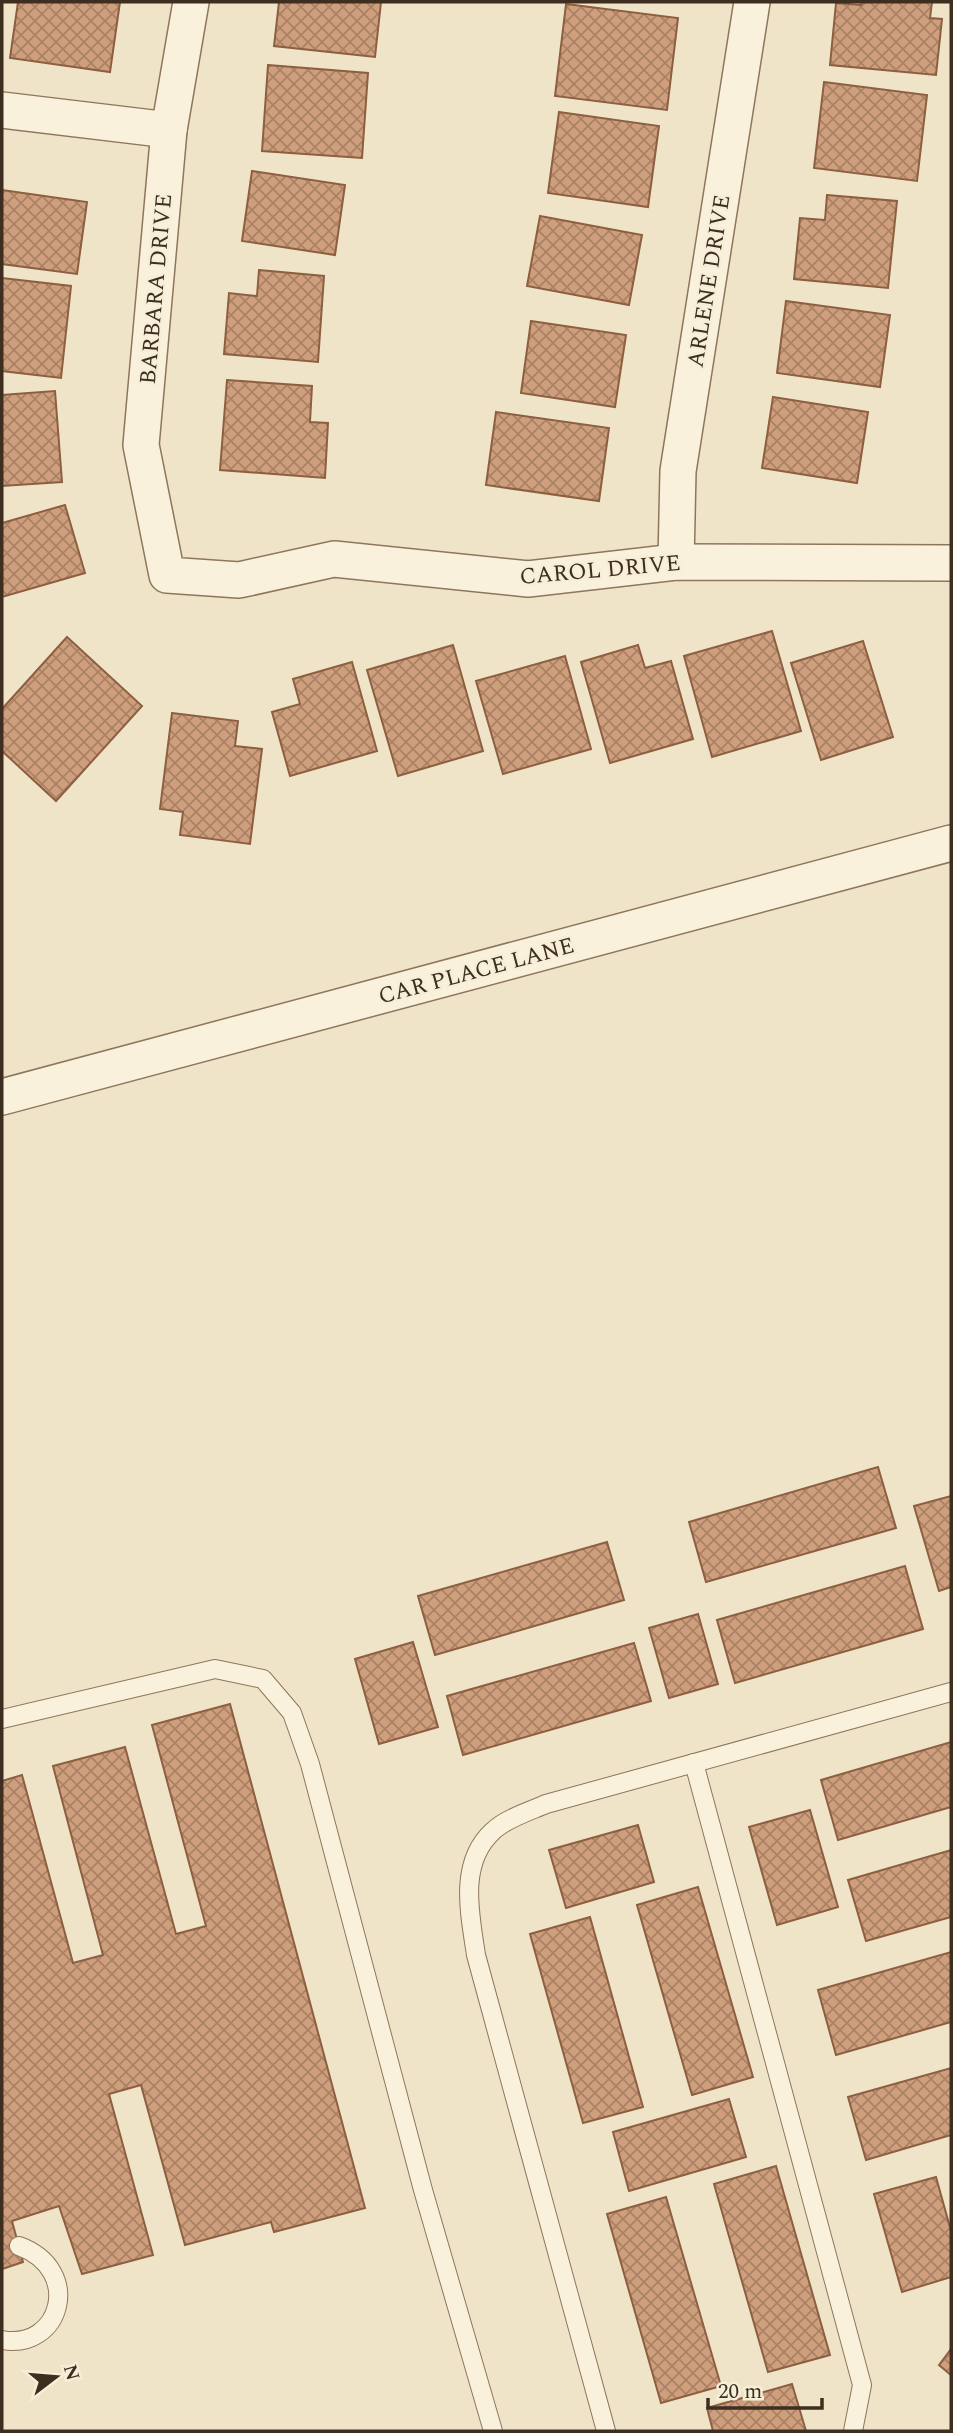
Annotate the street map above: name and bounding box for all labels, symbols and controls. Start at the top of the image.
street label: BARBARA DRIVE [131,192,182,386]
street label: ARLENE DRIVE [679,192,740,370]
street label: CAROL DRIVE [518,546,682,595]
street label: CAR PLACE LANE [374,928,578,1014]
north arrow [21,2342,91,2412]
text: N [55,2361,87,2384]
scale bar [708,2366,822,2410]
text: 20 m [718,2376,762,2408]

